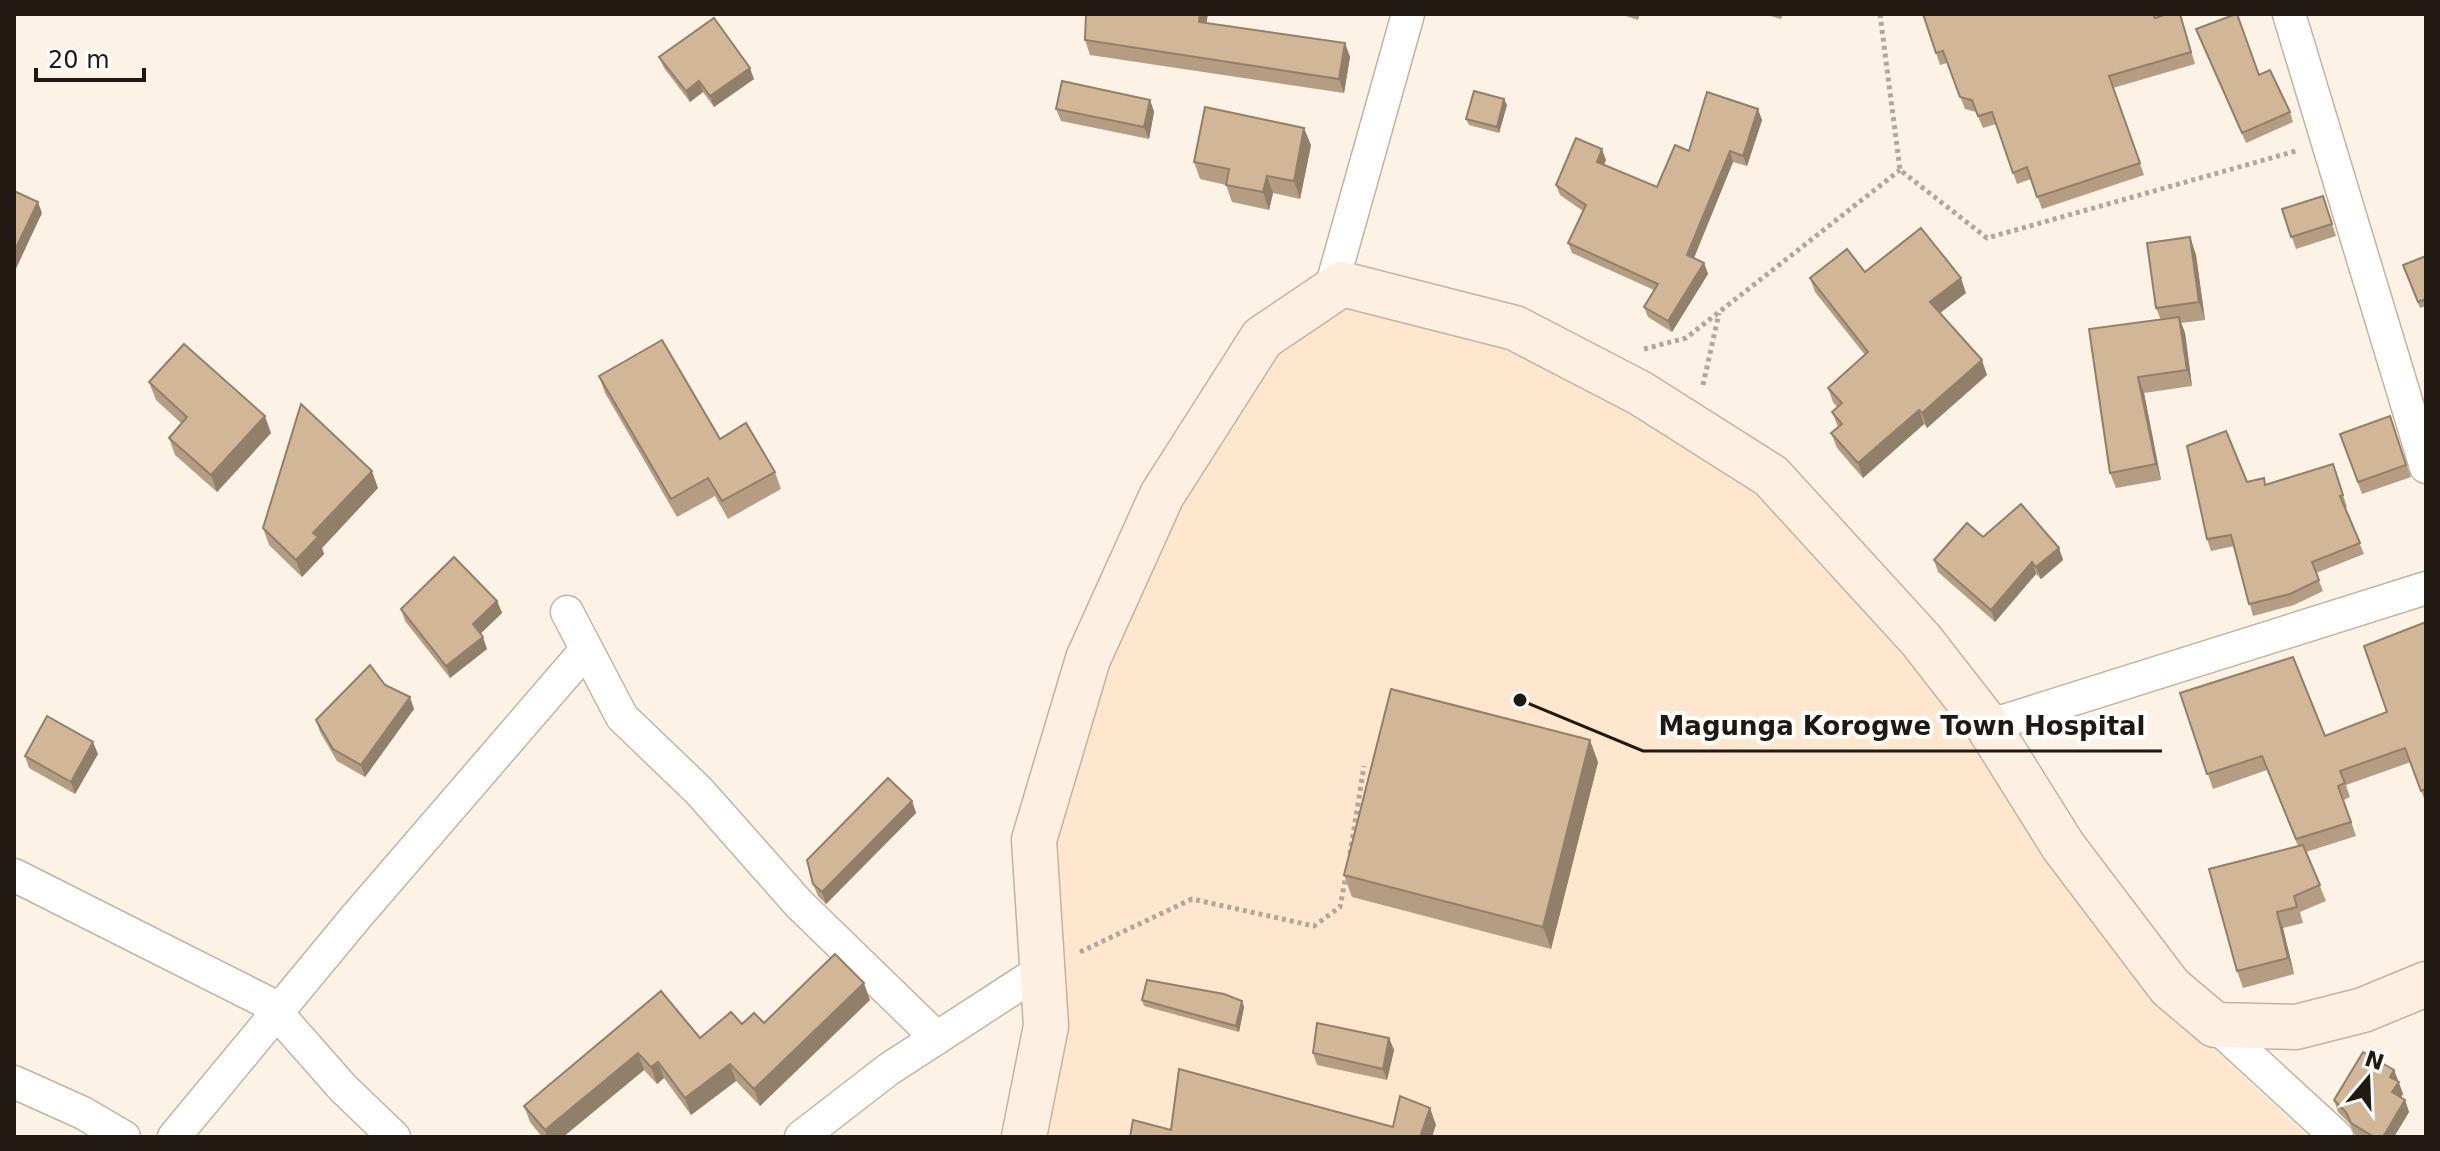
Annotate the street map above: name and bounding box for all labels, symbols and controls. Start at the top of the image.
scale bar [36,32,144,82]
text: 20 m [48,46,110,74]
callout: Magunga Korogwe Town Hospital [1643,701,2162,751]
text: Magunga Korogwe Town Hospital [1658,711,2146,741]
north arrow [2328,1039,2408,1119]
text: N [2362,1046,2387,1075]

